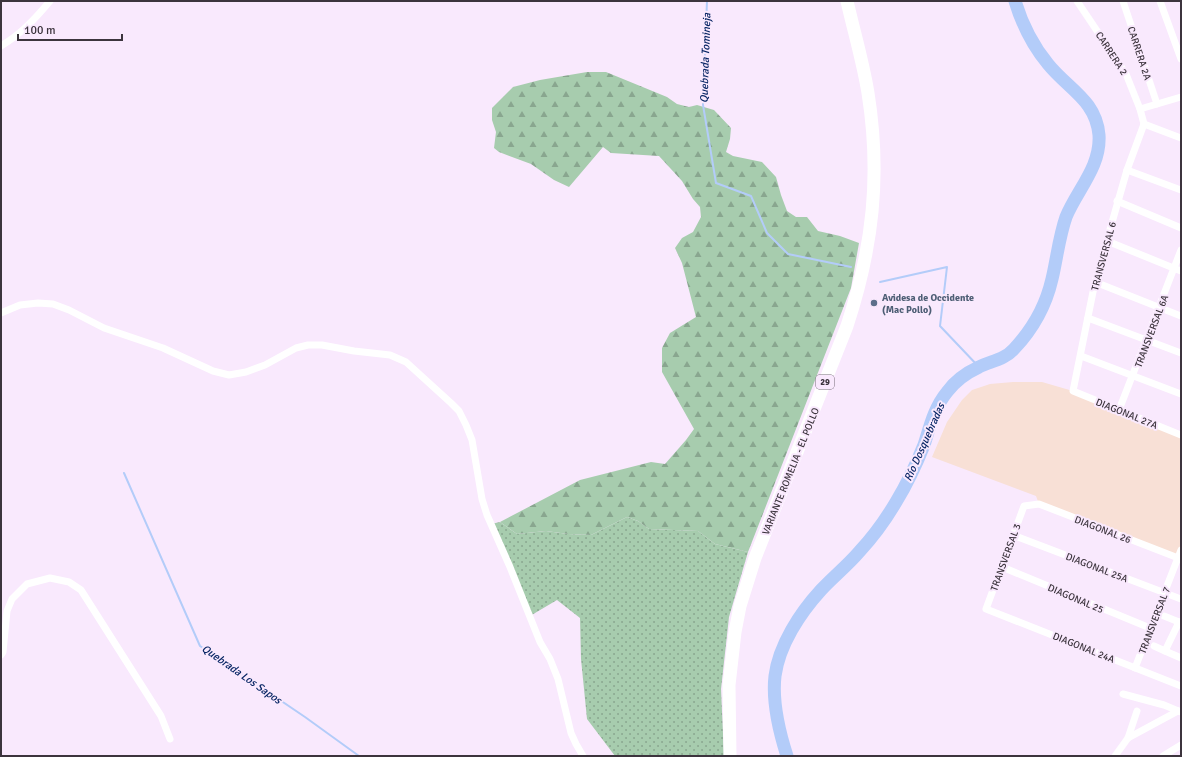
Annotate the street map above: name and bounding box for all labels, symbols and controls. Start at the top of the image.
water label: Quebrada Tomineja [697,12,714,103]
scale bar [18,16,122,42]
text: 100 m [24,23,56,38]
street label: CARRERA 2A [1125,25,1153,82]
street label: CARRERA 2 [1093,30,1130,78]
street label: TRANSVERSAL 6 [1089,220,1119,292]
place label: Avidesa de Occidente (Mac Pollo) [882,292,974,316]
street label: TRANSVERSAL 6A [1133,293,1171,369]
marker: Avidesa de Occidente (Mac Pollo) [869,298,879,308]
road number: 29 [816,375,834,389]
street label: DIAGONAL 27A [1094,396,1159,432]
water label: Río Dosquebradas [901,400,948,483]
street label: VARIANTE ROMELIA - EL POLLO [760,406,822,537]
street label: DIAGONAL 26 [1073,514,1133,546]
street label: TRANSVERSAL 3 [988,522,1024,593]
street label: DIAGONAL 25A [1064,551,1129,585]
street label: DIAGONAL 25 [1046,582,1105,616]
street label: TRANSVERSAL 7 [1137,585,1173,656]
street label: DIAGONAL 24A [1051,630,1116,666]
water label: Quebrada Los Sapos [199,642,285,707]

